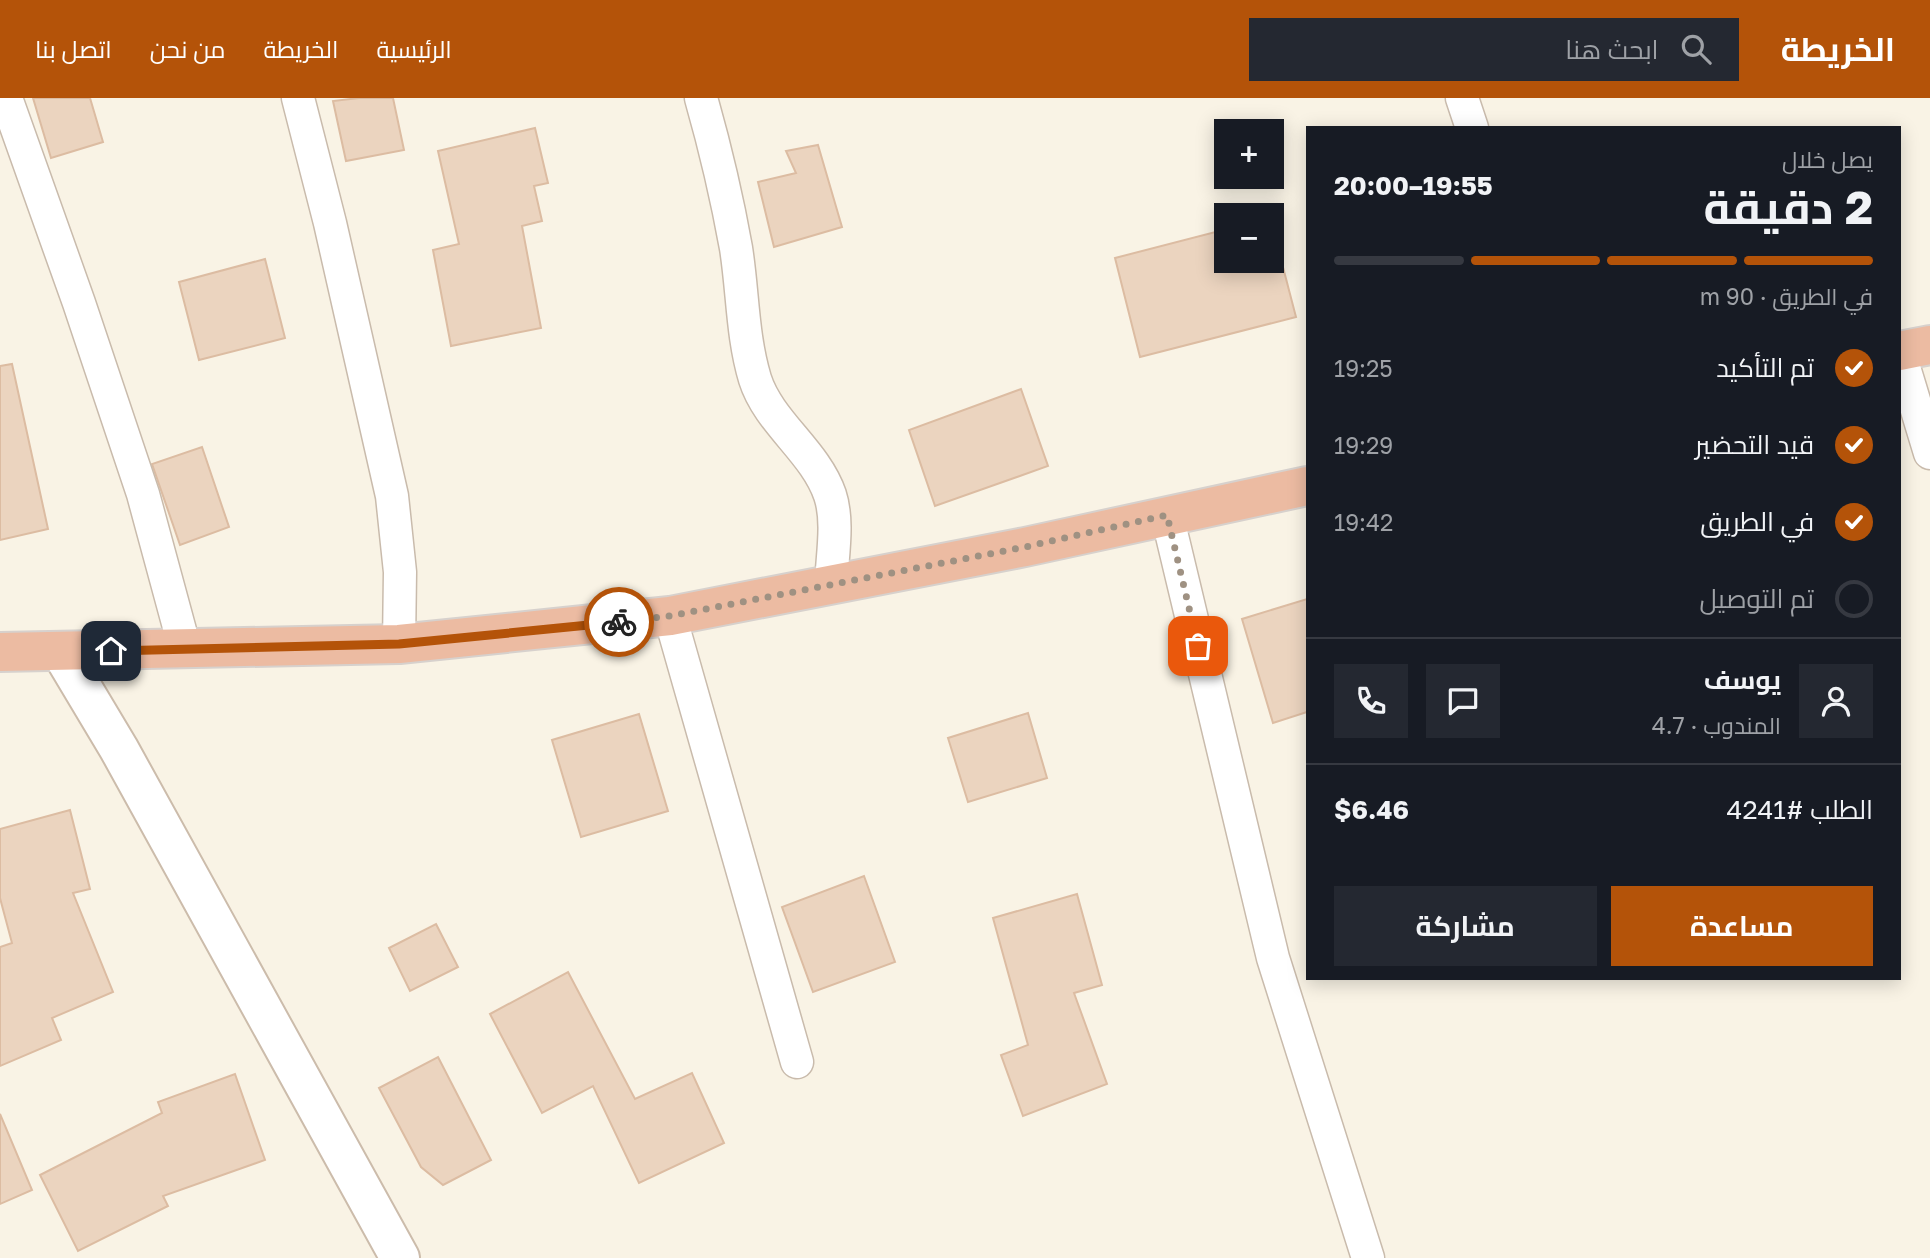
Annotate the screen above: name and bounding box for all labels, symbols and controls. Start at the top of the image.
search box [1249,18,1739,81]
text: الخريطة [1781,29,1895,68]
icon: search [1677,30,1715,68]
text: اتصل بنا [35,34,112,63]
text: من نحن [150,34,226,63]
text: الخريطة [264,34,338,63]
text: الرئيسية [376,34,452,63]
text: ابحث هنا [1565,34,1659,65]
map controls [1214,119,1284,273]
button: + [1214,119,1284,189]
text: يصل خلال [1782,145,1873,173]
text: 19:55–20:00 [1334,170,1493,201]
text: 2 دقيقة [1703,179,1873,234]
button: − [1214,203,1284,273]
text: في الطريق · 90 m [1700,282,1873,310]
icon: check [1835,349,1873,387]
text: تم التأكيد [1716,352,1814,383]
text: 19:25 [1334,354,1393,382]
icon: check [1835,426,1873,464]
text: قيد التحضير [1695,429,1814,460]
text: 19:29 [1334,431,1393,459]
icon: check [1835,503,1873,541]
text: في الطريق [1700,506,1814,537]
text: 19:42 [1334,508,1393,536]
text: تم التوصيل [1699,583,1814,614]
courier [584,587,654,657]
icon: bike [600,603,638,641]
pin [1168,616,1228,676]
pin [81,621,141,681]
icon: bag [1179,627,1217,665]
icon: home [92,632,130,670]
button: phone [1334,664,1408,738]
button: chat [1426,664,1500,738]
text: يوسف [1704,664,1781,695]
button: person [1799,664,1873,738]
text: المندوب · 4.7 [1652,711,1781,739]
text: $6.46 [1334,794,1409,825]
text: الطلب #4241 [1727,794,1873,825]
button: مشاركة [1334,886,1597,966]
button: مساعدة [1611,886,1873,966]

